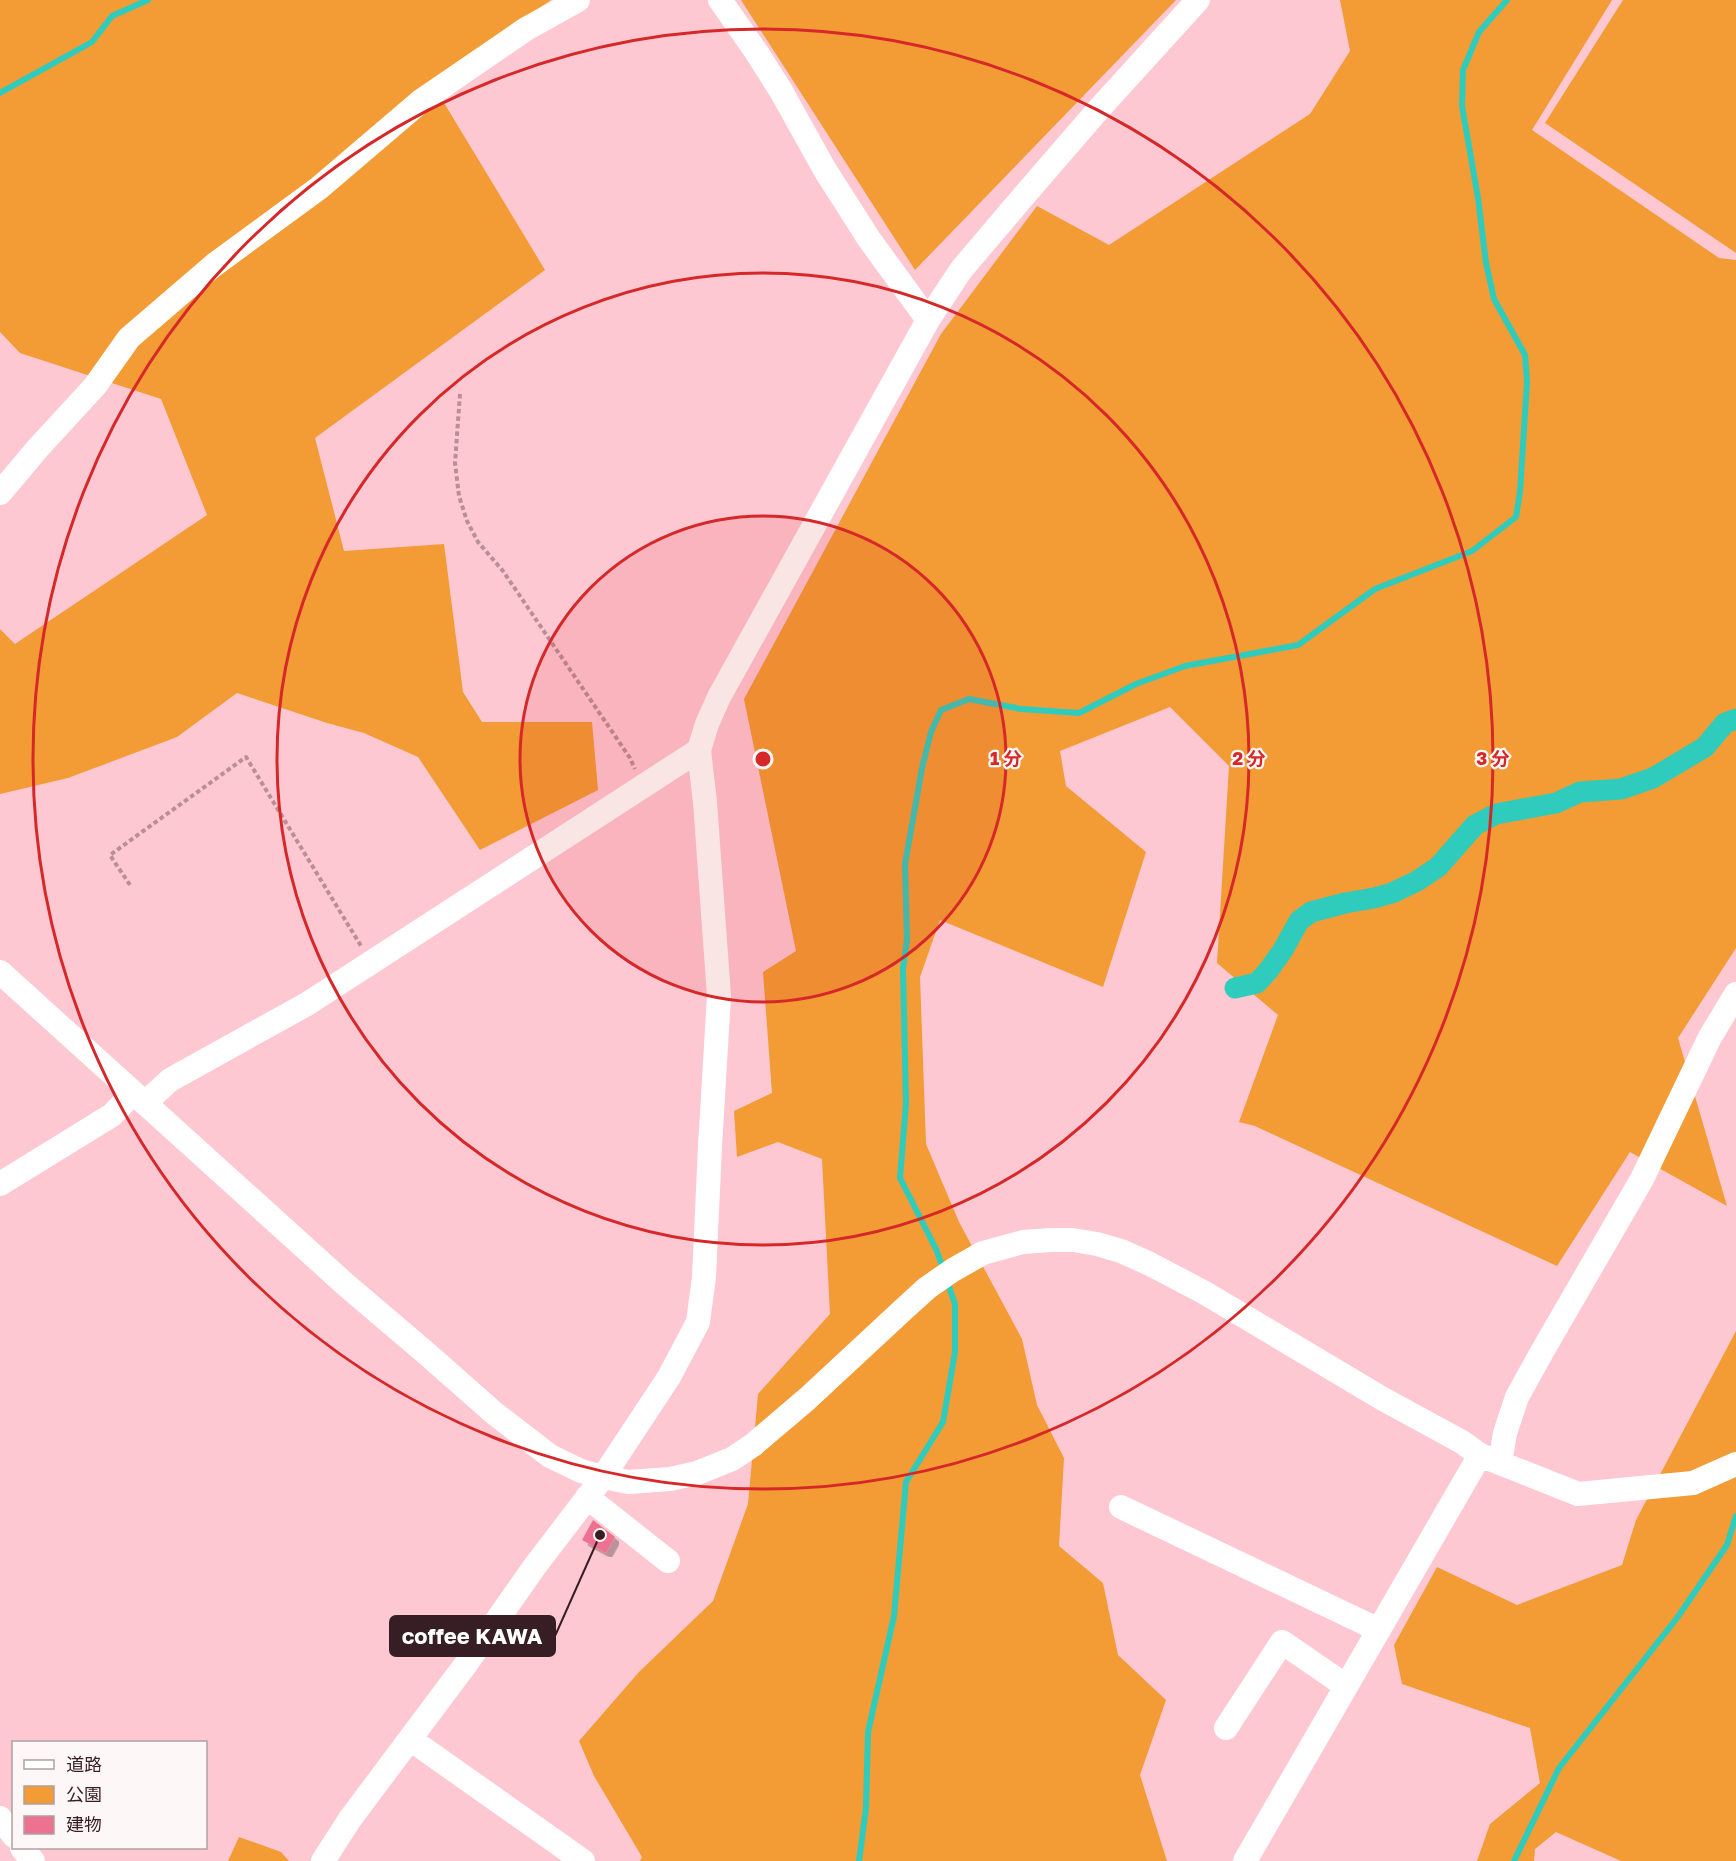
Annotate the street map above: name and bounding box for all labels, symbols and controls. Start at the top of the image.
text: 1 分 [990,747,1022,769]
text: 2 分 [1232,747,1266,769]
text: 3 分 [1476,747,1510,769]
centre of rings [753,749,773,769]
callout: coffee KAWA [390,1616,555,1656]
text: coffee KAWA [402,1622,543,1649]
legend [12,1741,207,1849]
text: 道路 [66,1753,102,1775]
text: 公園 [66,1783,102,1805]
text: 建物 [66,1813,102,1835]

